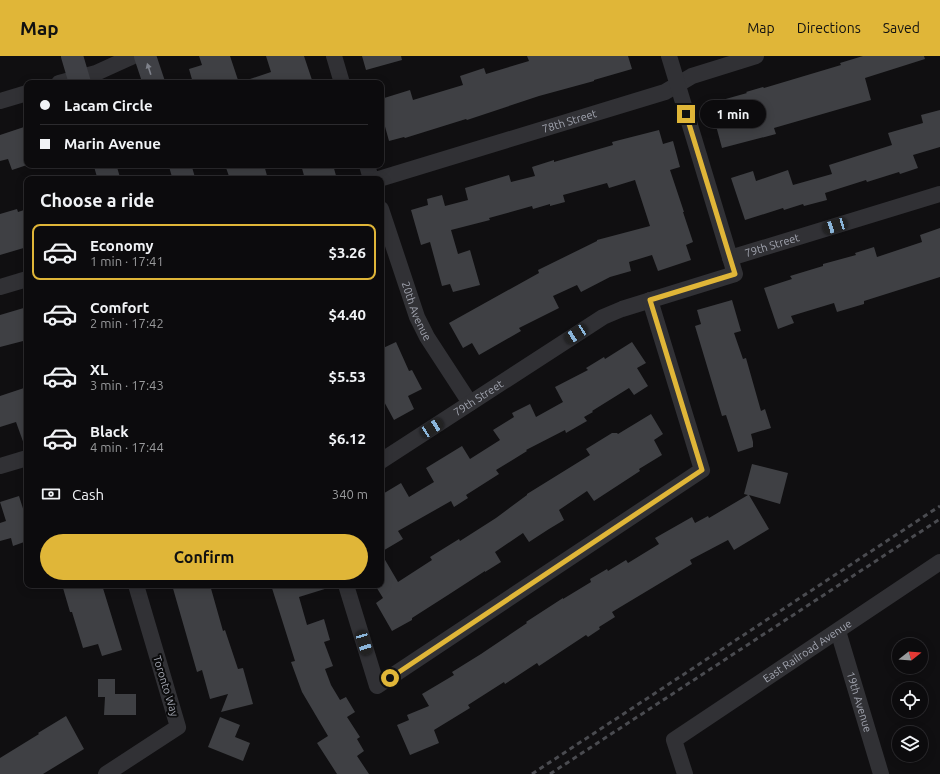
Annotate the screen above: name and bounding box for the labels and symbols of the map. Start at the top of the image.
one-way arrow [146,63,152,75]
callout: 1 min [700,100,766,128]
route end [677,105,695,123]
street label: 78th Street [541,107,599,135]
car [822,217,848,235]
street label: 79th Street [743,231,801,259]
street label: 20th Avenue [400,280,434,343]
car [563,322,589,346]
street label: 79th Street [451,377,506,418]
car [419,416,445,440]
street label: East Railroad Avenue [761,617,854,685]
car [355,630,373,656]
north arrow [892,638,928,674]
street label: Toronto Way [151,654,181,719]
route start [381,669,399,687]
street label: 19th Avenue [845,670,874,734]

